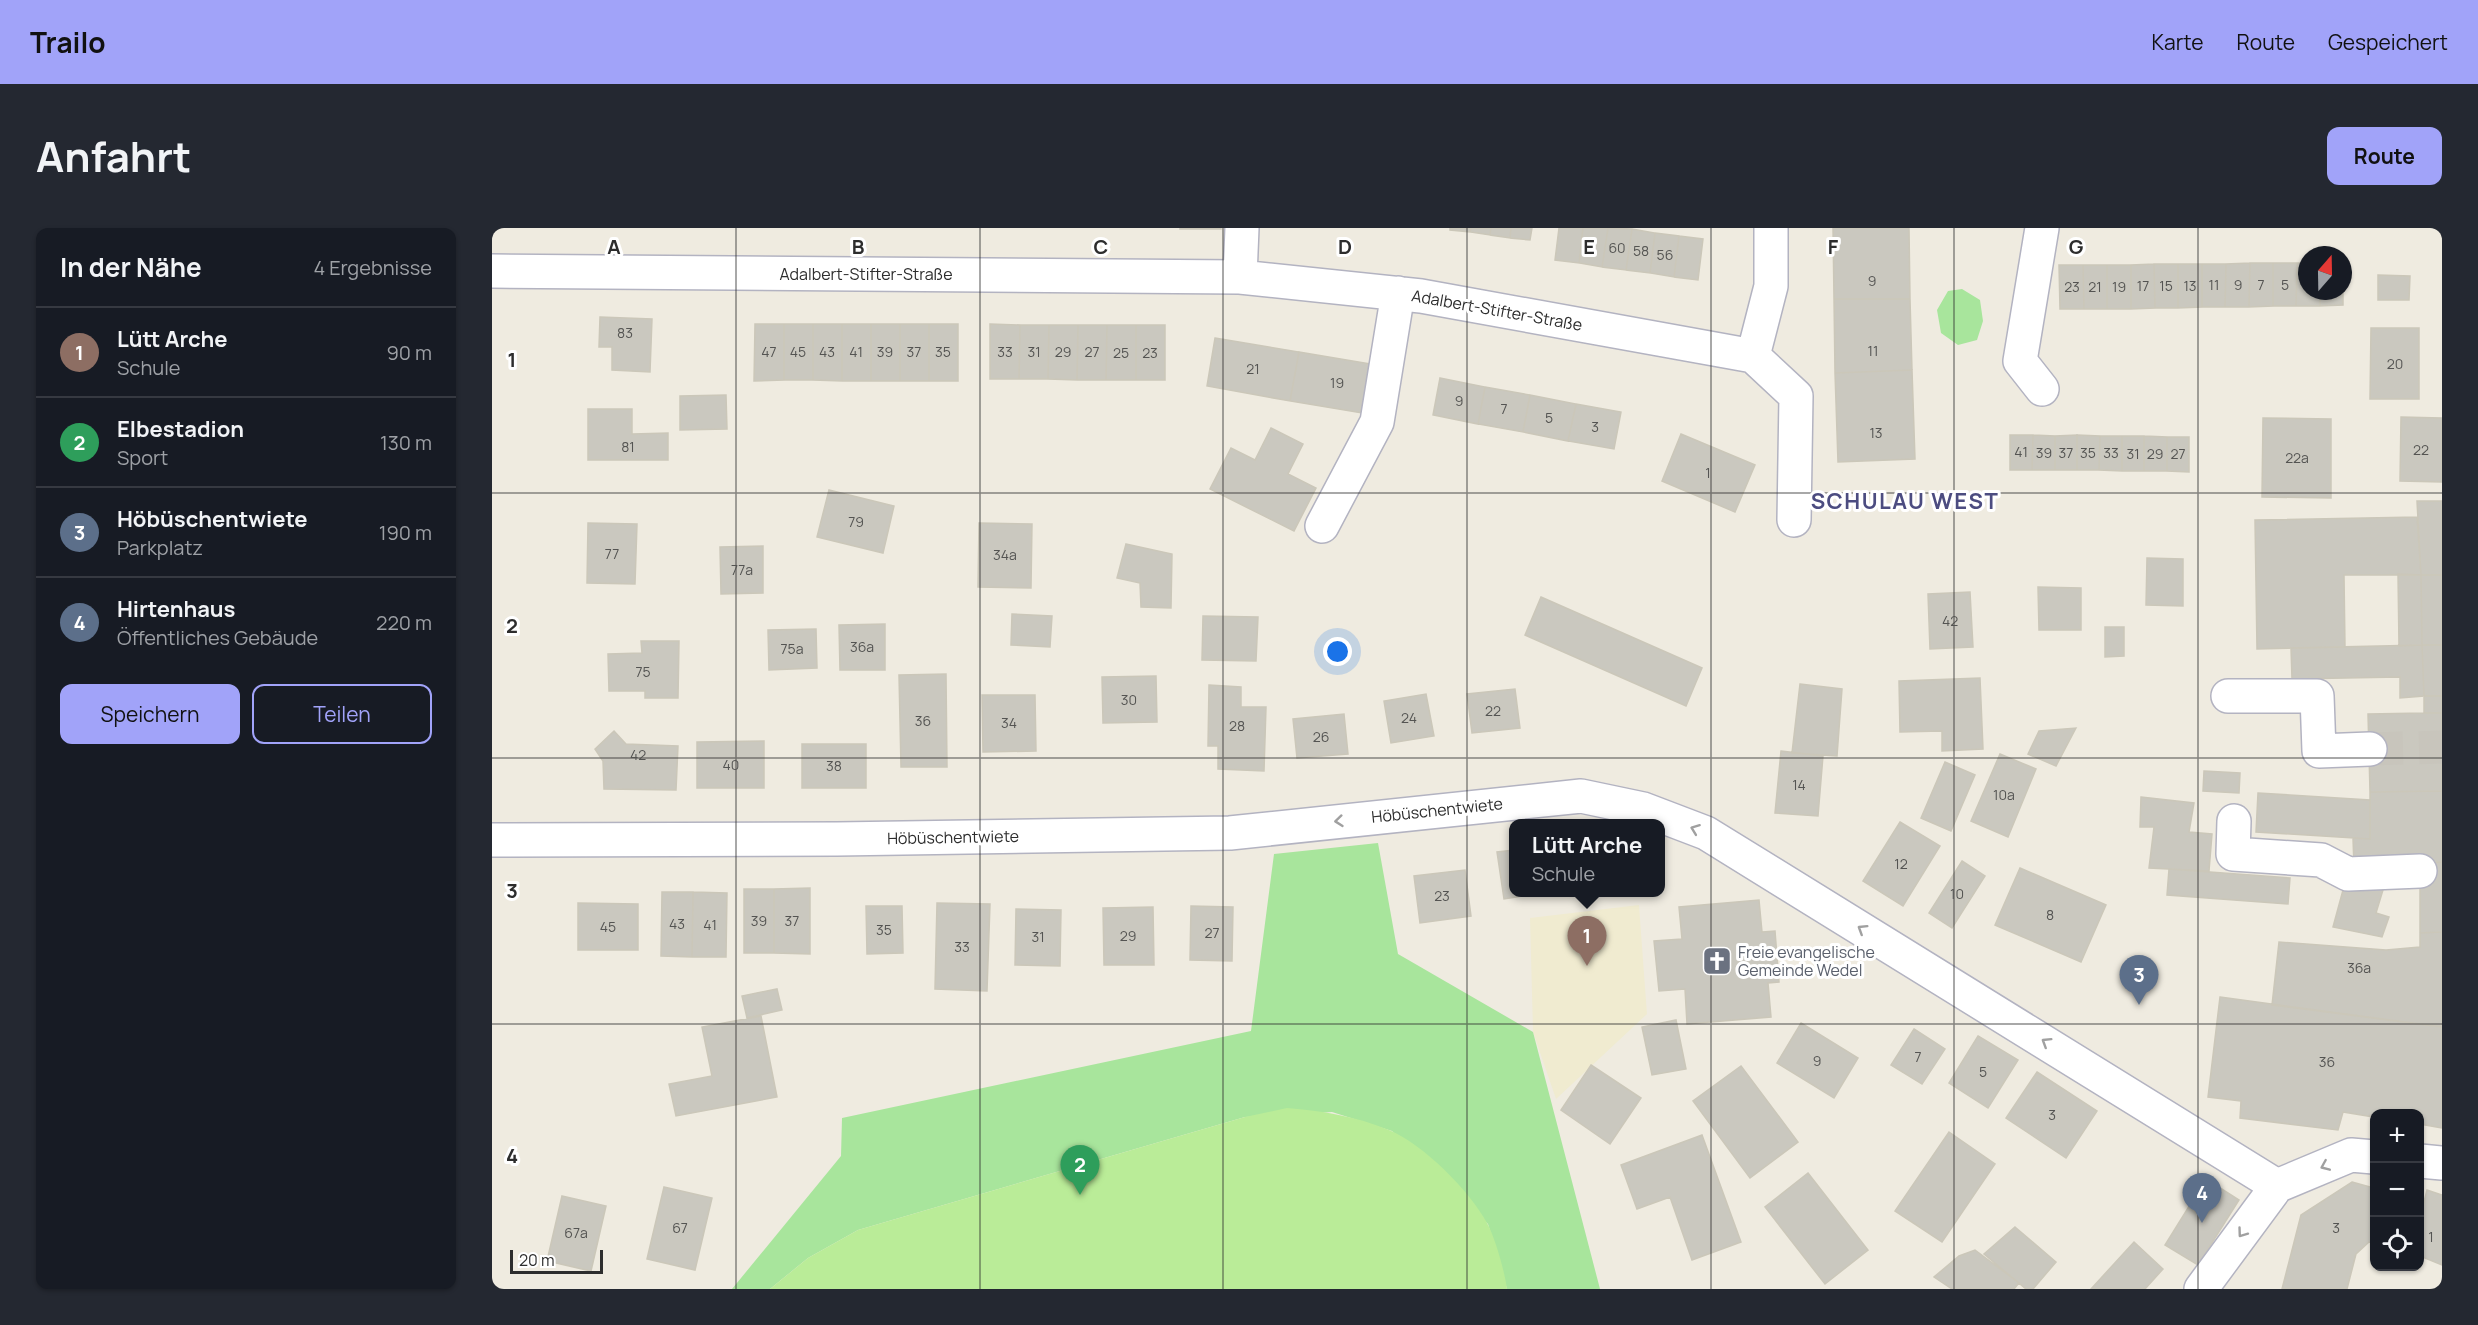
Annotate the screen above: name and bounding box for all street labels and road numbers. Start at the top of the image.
street label: Adalbert-Stifter-Straße [779,263,953,285]
street label: Adalbert-Stifter-Straße [1410,284,1584,336]
street label: Höbüschentwiete [1370,792,1504,828]
street label: Höbüschentwiete [887,825,1019,849]

